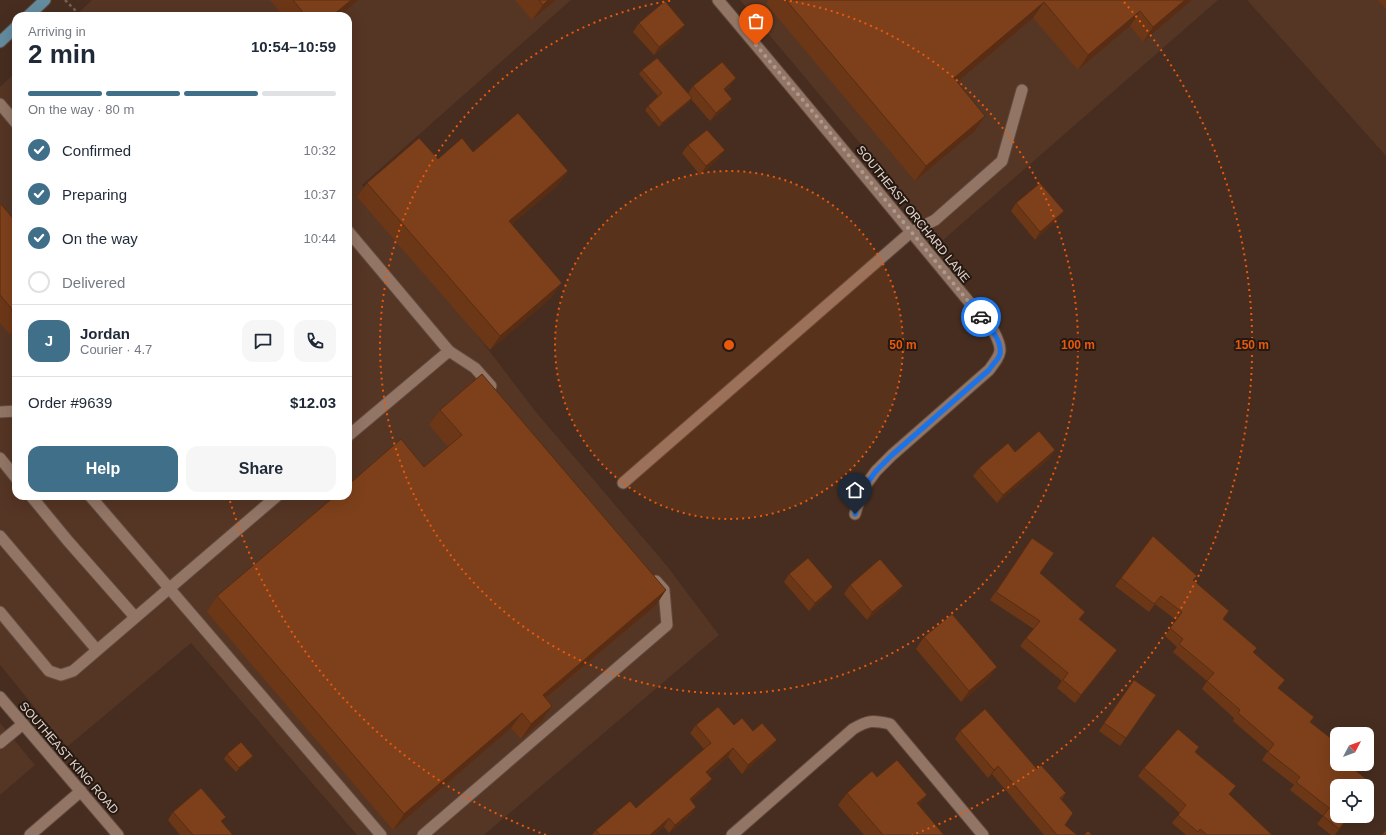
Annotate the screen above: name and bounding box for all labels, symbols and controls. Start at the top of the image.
pin [739,4,773,45]
icon: bag [745,10,767,32]
text: Arriving in [28,24,86,39]
text: 10:54–10:59 [251,38,336,55]
text: 2 min [28,39,96,69]
text: On the way · 80 m [28,102,134,117]
icon: check [28,139,50,161]
text: Confirmed [62,142,131,159]
text: 10:32 [303,143,336,158]
street label: SOUTHEAST ORCHARD LANE [853,143,973,285]
icon: check [28,183,50,205]
text: Preparing [62,186,127,203]
text: 10:37 [303,187,336,202]
icon: check [28,227,50,249]
text: On the way [62,230,138,247]
text: 10:44 [303,231,336,246]
text: Delivered [62,274,125,291]
courier [961,297,1001,337]
icon: car [970,306,992,328]
button: chat [242,320,284,362]
button: phone [294,320,336,362]
text: Jordan [80,325,130,342]
text: J [45,332,53,349]
centre of rings [722,338,736,352]
text: 50 m [889,338,917,352]
text: 100 m [1061,338,1095,352]
text: 150 m [1235,338,1269,352]
text: Courier · 4.7 [80,342,152,357]
text: Order #9639 [28,394,112,411]
text: $12.03 [290,394,336,411]
button: Help [28,446,178,492]
button: Share [186,446,336,492]
pin [838,473,872,514]
icon: home [844,479,866,501]
street label: SOUTHEAST KING ROAD [17,699,122,817]
north arrow [1330,727,1374,771]
map controls [1330,727,1374,823]
button: locate [1330,779,1374,823]

